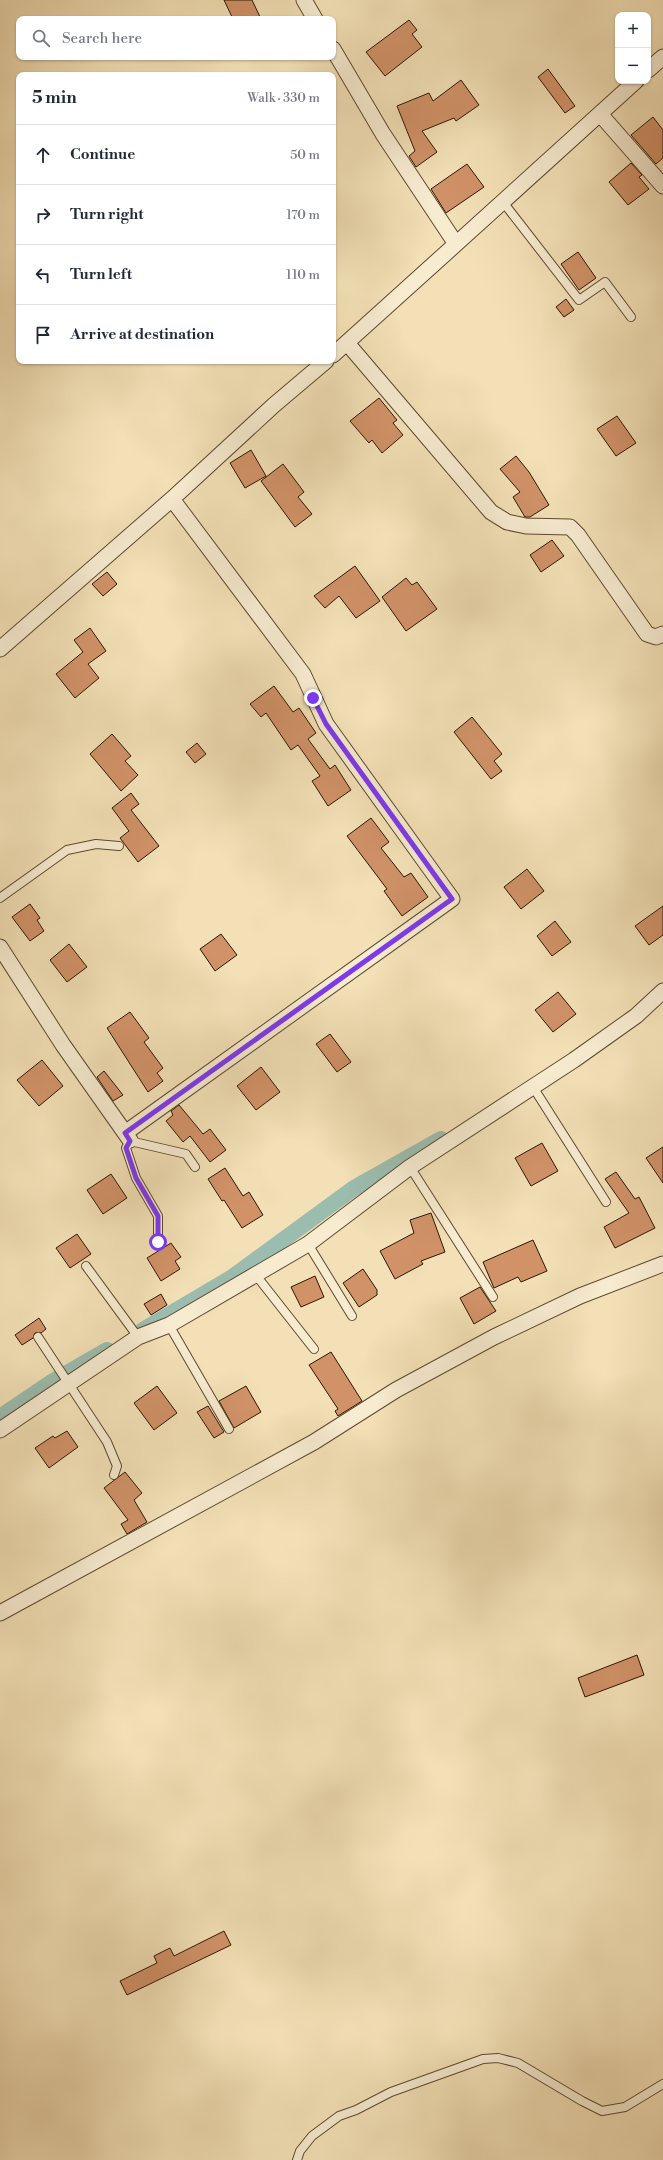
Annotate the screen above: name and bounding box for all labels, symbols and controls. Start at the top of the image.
map controls [615,12,651,84]
button: + [615,12,651,48]
search box [16,16,336,60]
icon: search [30,27,52,49]
text: Search here [62,29,142,48]
button: − [615,48,651,84]
text: 5 min [32,87,77,109]
text: Walk · 330 m [247,90,320,106]
icon: ahead [32,144,54,166]
text: Continue [70,145,135,164]
text: 50 m [290,147,320,163]
icon: right [32,204,54,226]
text: Turn right [70,205,144,224]
text: 170 m [286,207,320,223]
icon: left [32,264,54,286]
text: Turn left [70,265,132,284]
text: 110 m [286,267,320,283]
icon: arrive [32,324,54,346]
text: Arrive at destination [70,325,214,344]
route end [304,689,322,707]
route start [149,1233,167,1251]

